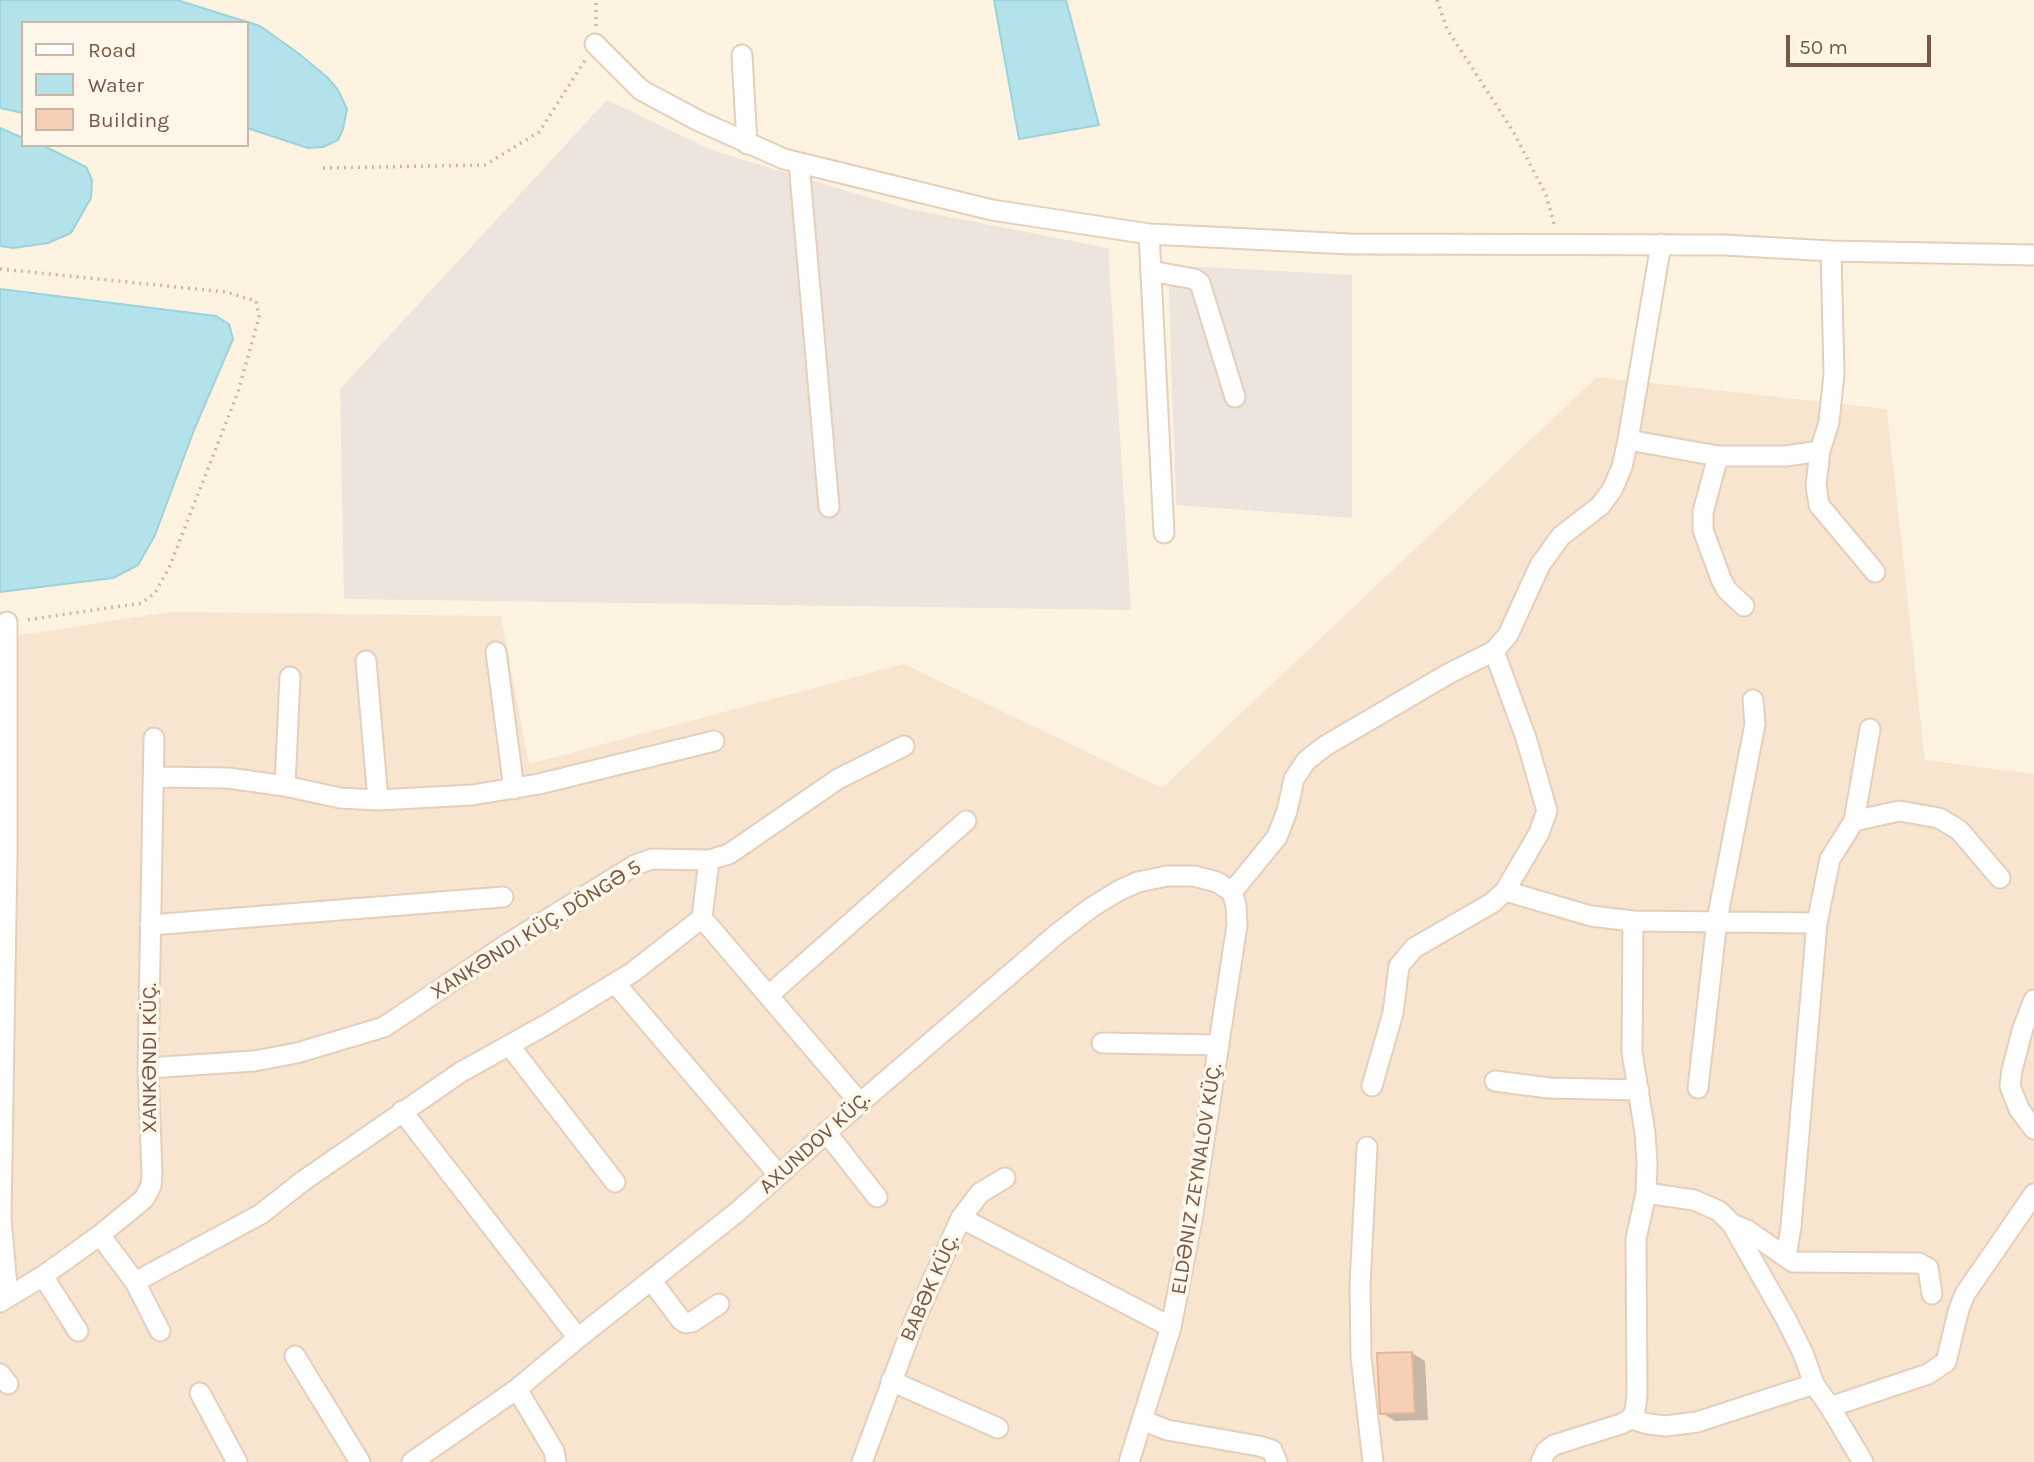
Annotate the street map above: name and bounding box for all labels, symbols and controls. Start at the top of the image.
legend [21,21,248,147]
scale bar [1789,21,1934,65]
text: 50 m [1799,35,1848,59]
text: Road [88,38,136,62]
text: Water [88,73,144,97]
text: Building [88,108,169,132]
street label: XANKƏNDI KÜÇ. DÖNGƏ 5 [426,855,646,1005]
street label: XANKƏNDI KÜÇ. [137,983,163,1133]
street label: ELDƏNIZ ZEYNALOV KÜÇ. [1166,1061,1228,1297]
street label: AXUNDOV KÜÇ. [754,1087,876,1199]
street label: BABƏK KÜÇ. [895,1230,965,1346]

